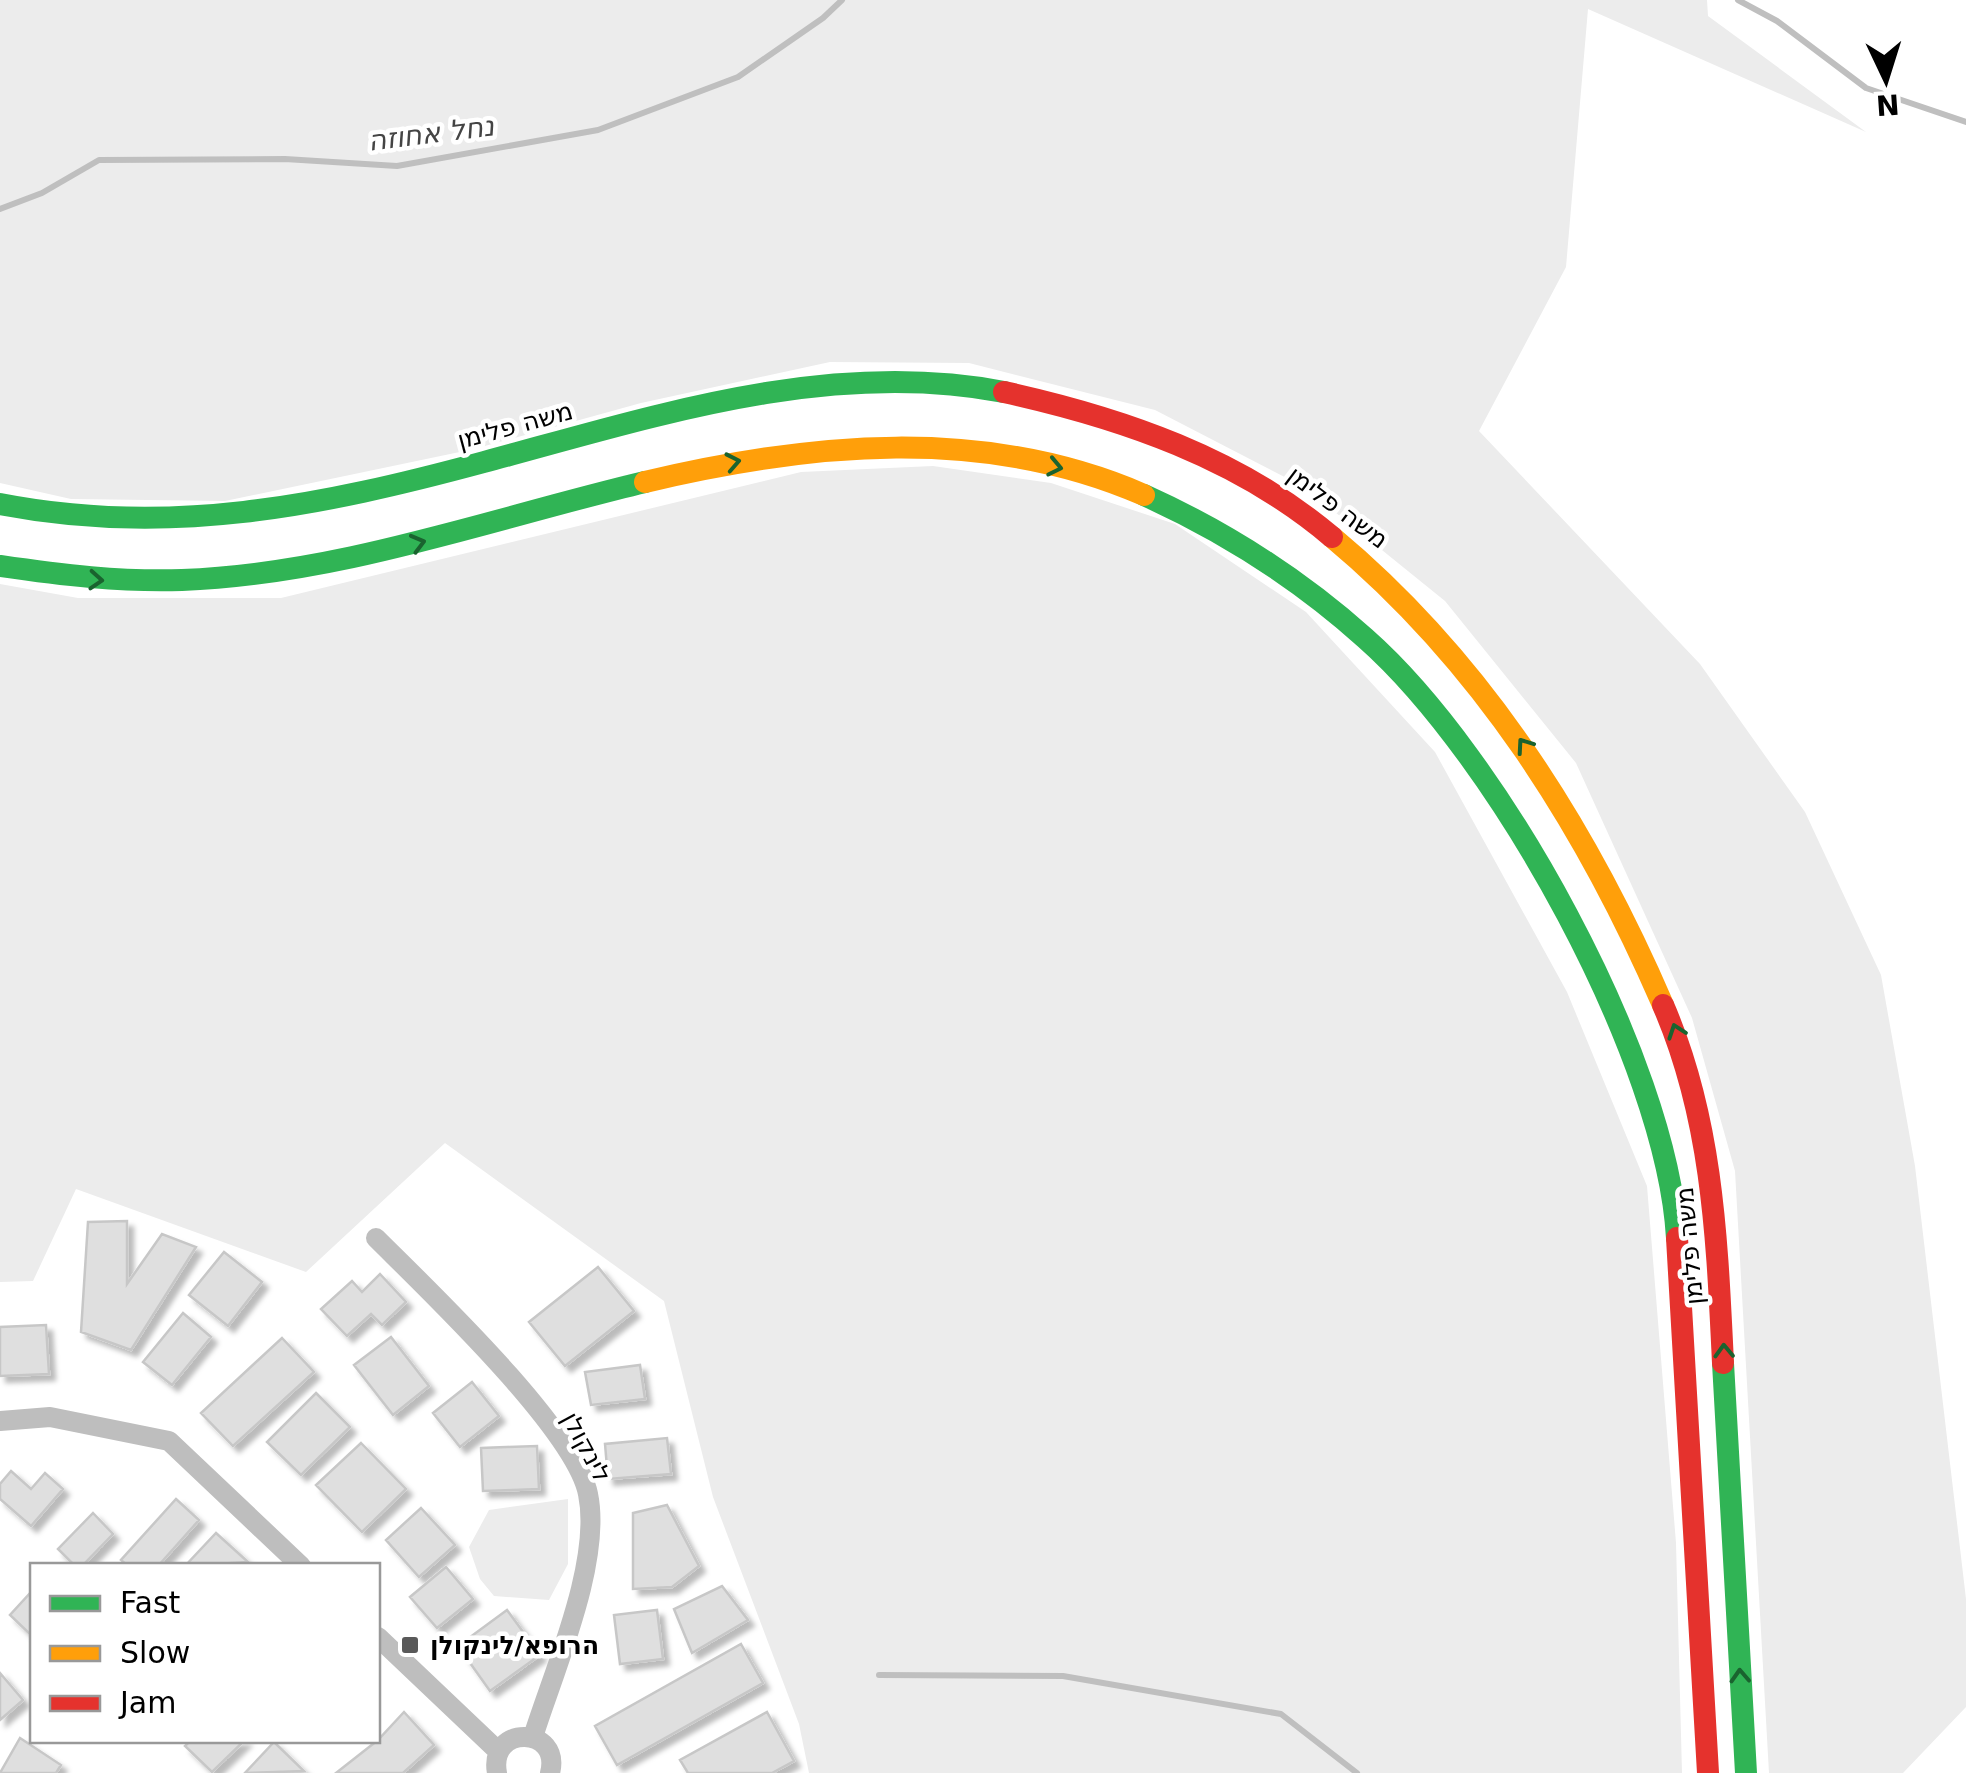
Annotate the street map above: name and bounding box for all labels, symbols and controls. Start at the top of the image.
north arrow [1836,30,1936,130]
text: N [1875,87,1901,122]
water label: נחל אחוזה [366,109,497,158]
street label: משה פלימן [454,396,576,455]
one-way arrow [724,452,741,473]
one-way arrow [1046,455,1063,476]
street label: משה פלימן [1282,460,1394,555]
one-way arrow [409,534,426,555]
one-way arrow [89,568,105,590]
one-way arrow [1518,737,1536,756]
one-way arrow [1667,1024,1688,1041]
street label: משה פלימן [1670,1186,1709,1306]
one-way arrow [1714,1343,1735,1359]
street label: לינקולן [556,1407,617,1487]
legend [30,1563,380,1743]
text: Fast [120,1585,181,1620]
place label: הרופא/לינקולן [430,1631,599,1660]
marker: הרופא/לינקולן [399,1634,421,1656]
text: Slow [120,1635,190,1670]
one-way arrow [1730,1667,1751,1683]
text: Jam [118,1685,176,1720]

